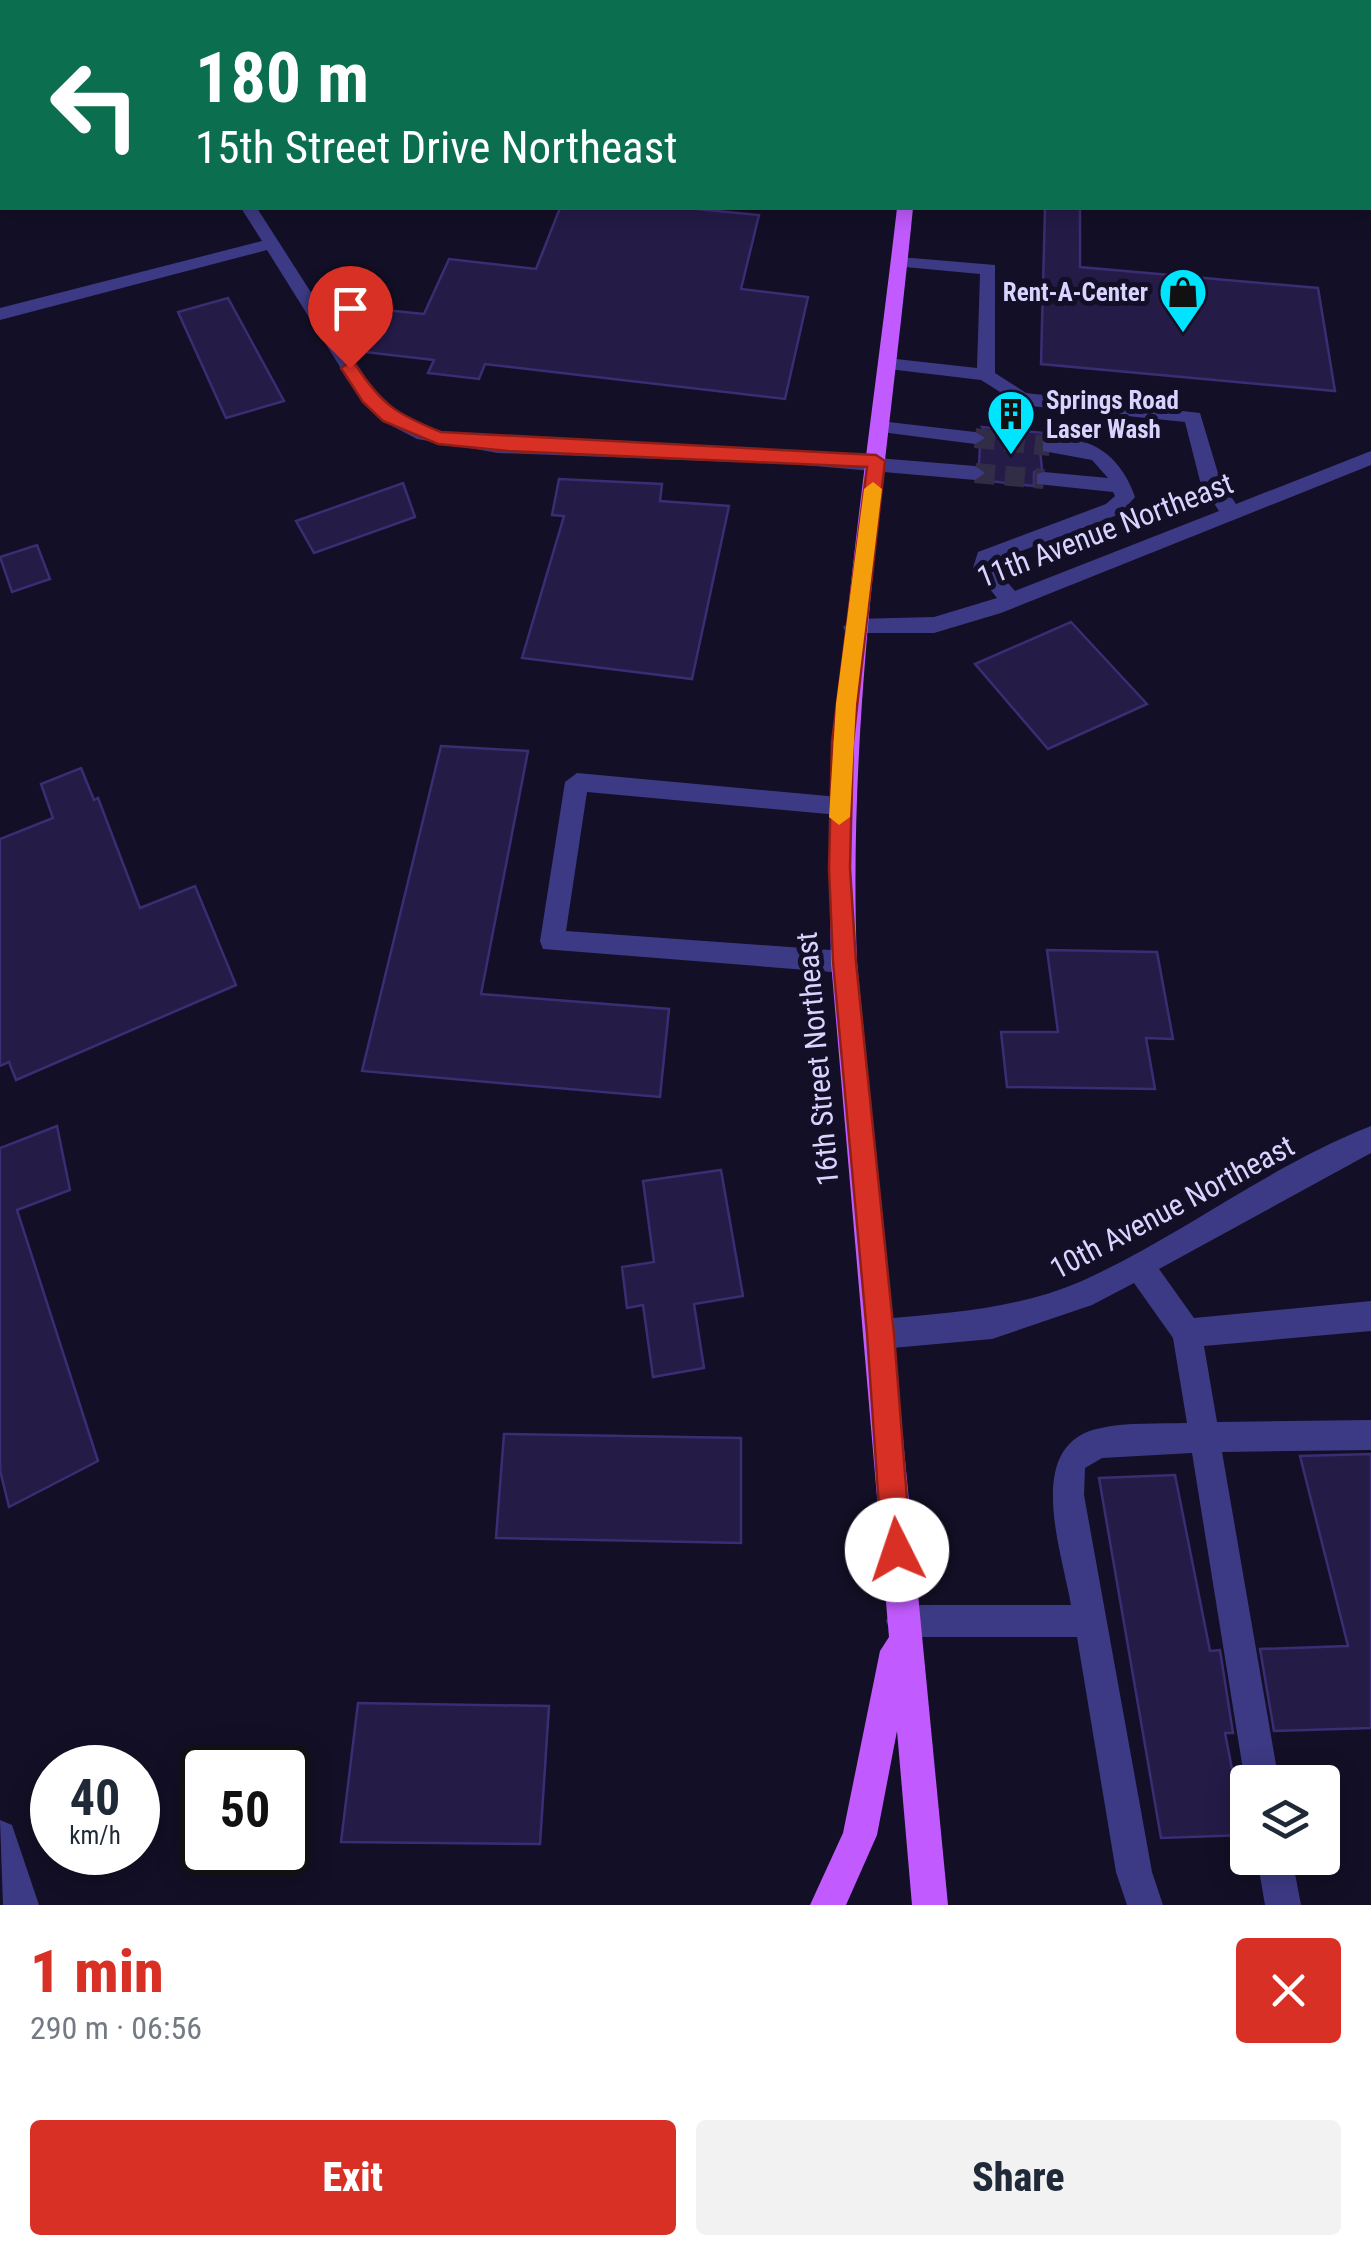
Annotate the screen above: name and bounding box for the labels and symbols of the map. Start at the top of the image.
pin [308,266,393,369]
shop icon: Rent-A-Center [1157,266,1209,334]
place label: Rent-A-Center [1003,278,1148,307]
place label: Springs Road Laser Wash [1046,386,1179,444]
building icon: Springs Road Laser Wash [985,388,1037,456]
street label: 11th Avenue Northeast [972,465,1238,595]
street label: 16th Street Northeast [788,930,846,1188]
street label: 10th Avenue Northeast [1044,1128,1300,1286]
position arrow [845,1498,949,1602]
speed limit sign: 50 [180,1745,310,1875]

